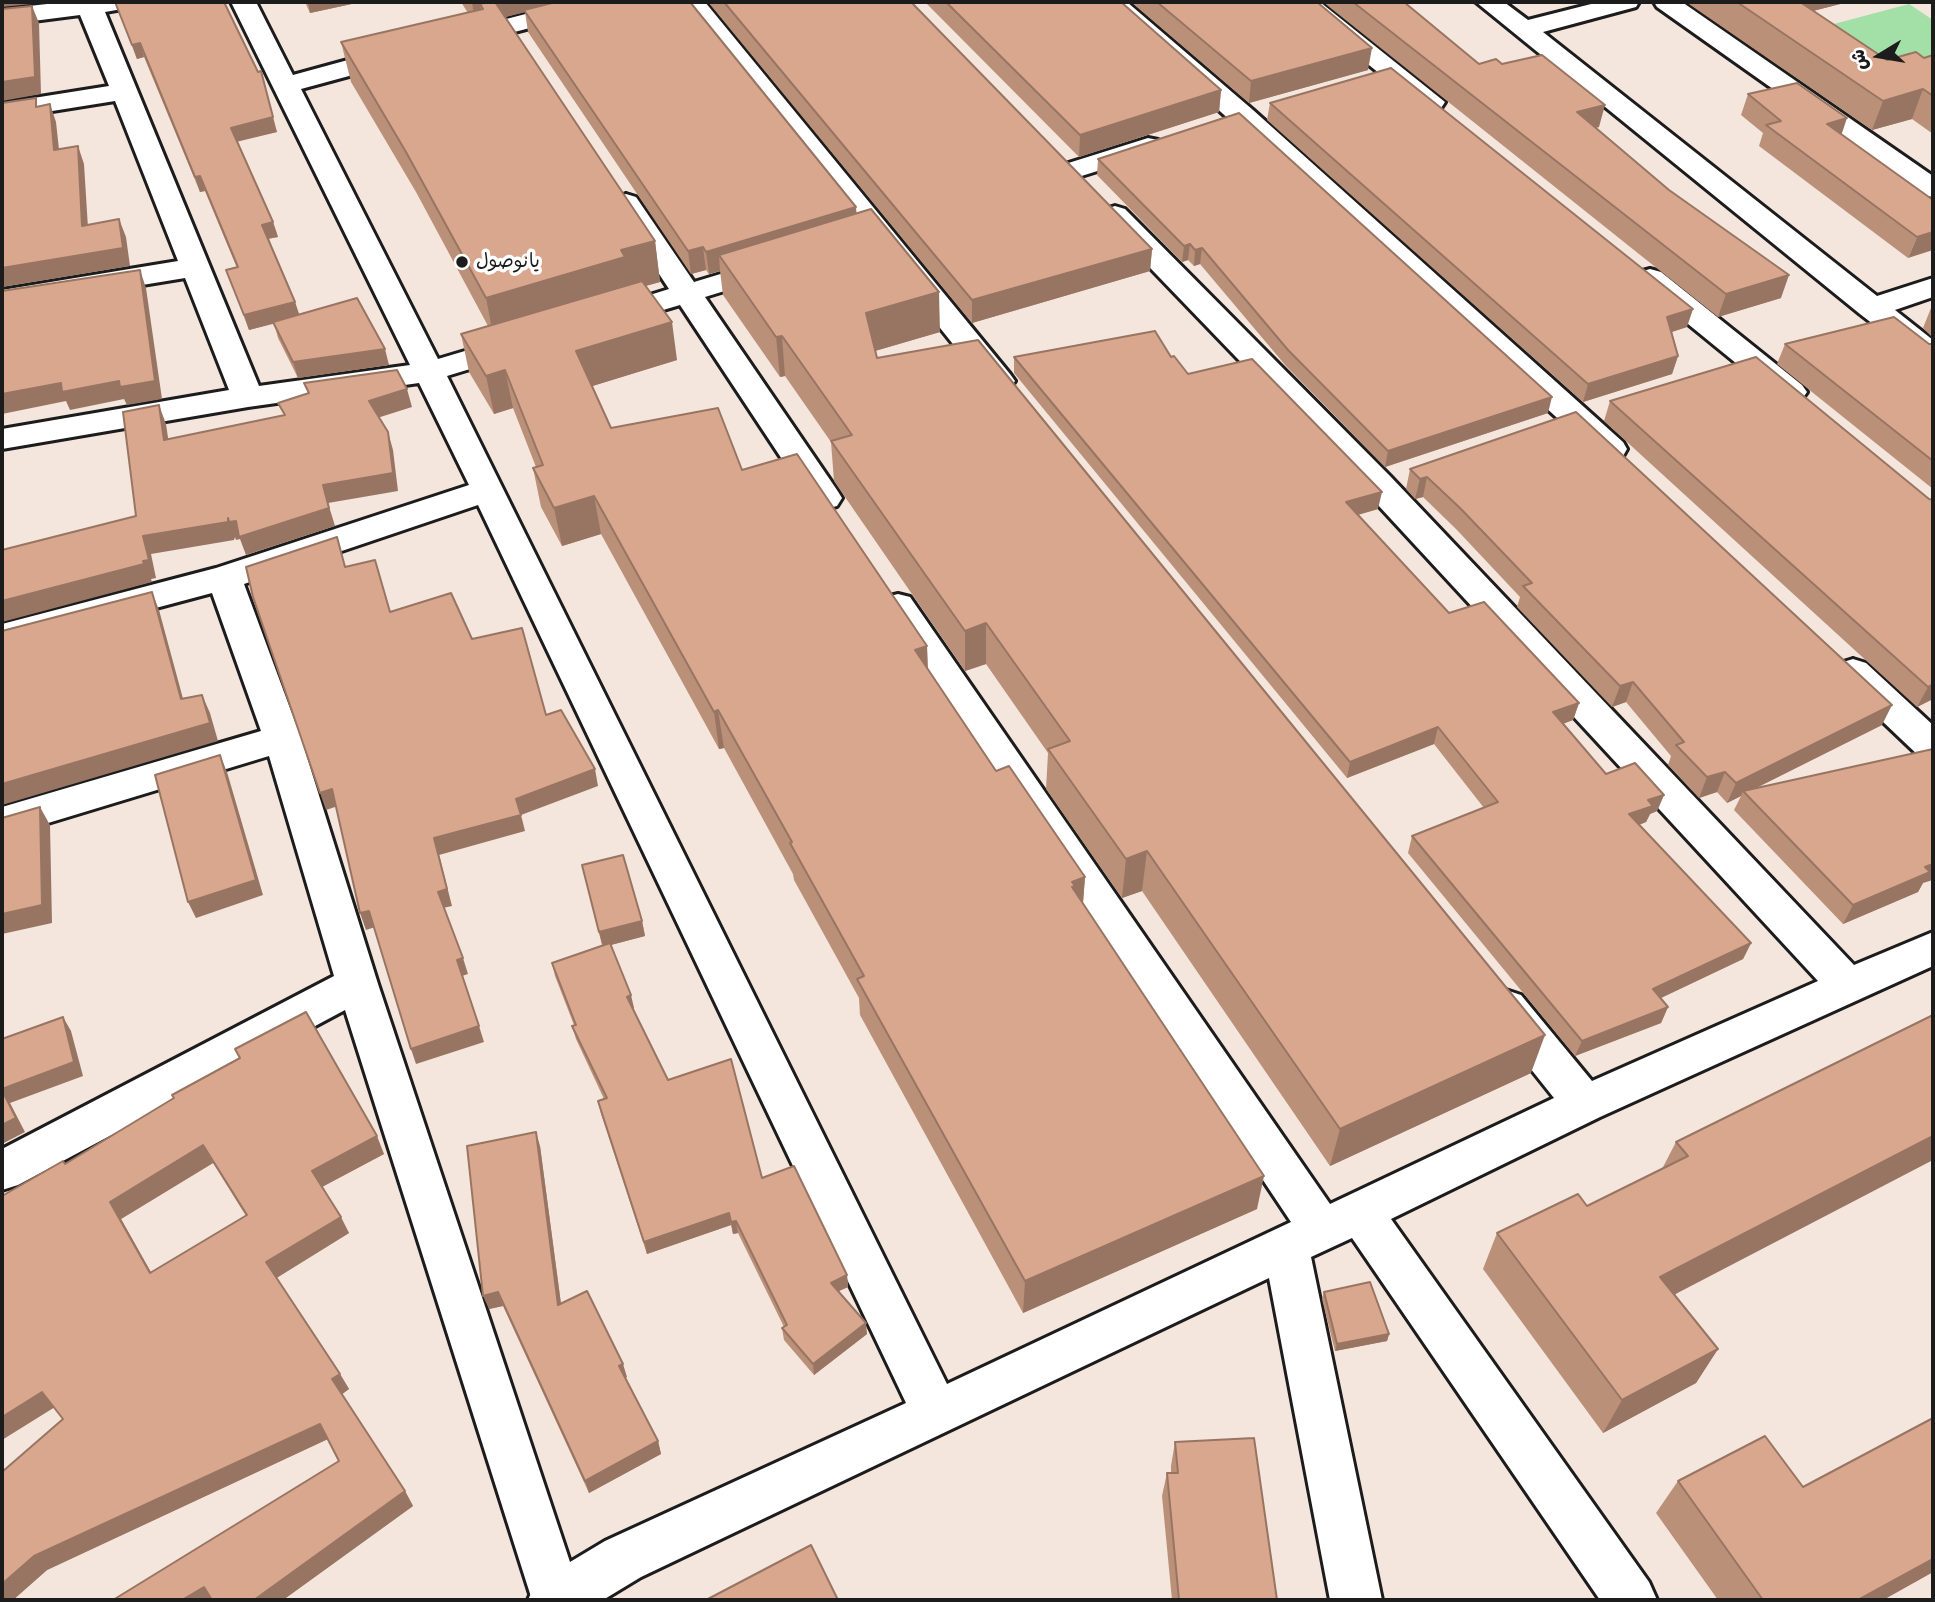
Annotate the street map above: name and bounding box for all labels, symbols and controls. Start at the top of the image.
north arrow [1844,21,1914,91]
text: ش [1845,47,1872,73]
place label: يانوصول [476,251,540,273]
marker: يانوصول [454,254,470,270]

